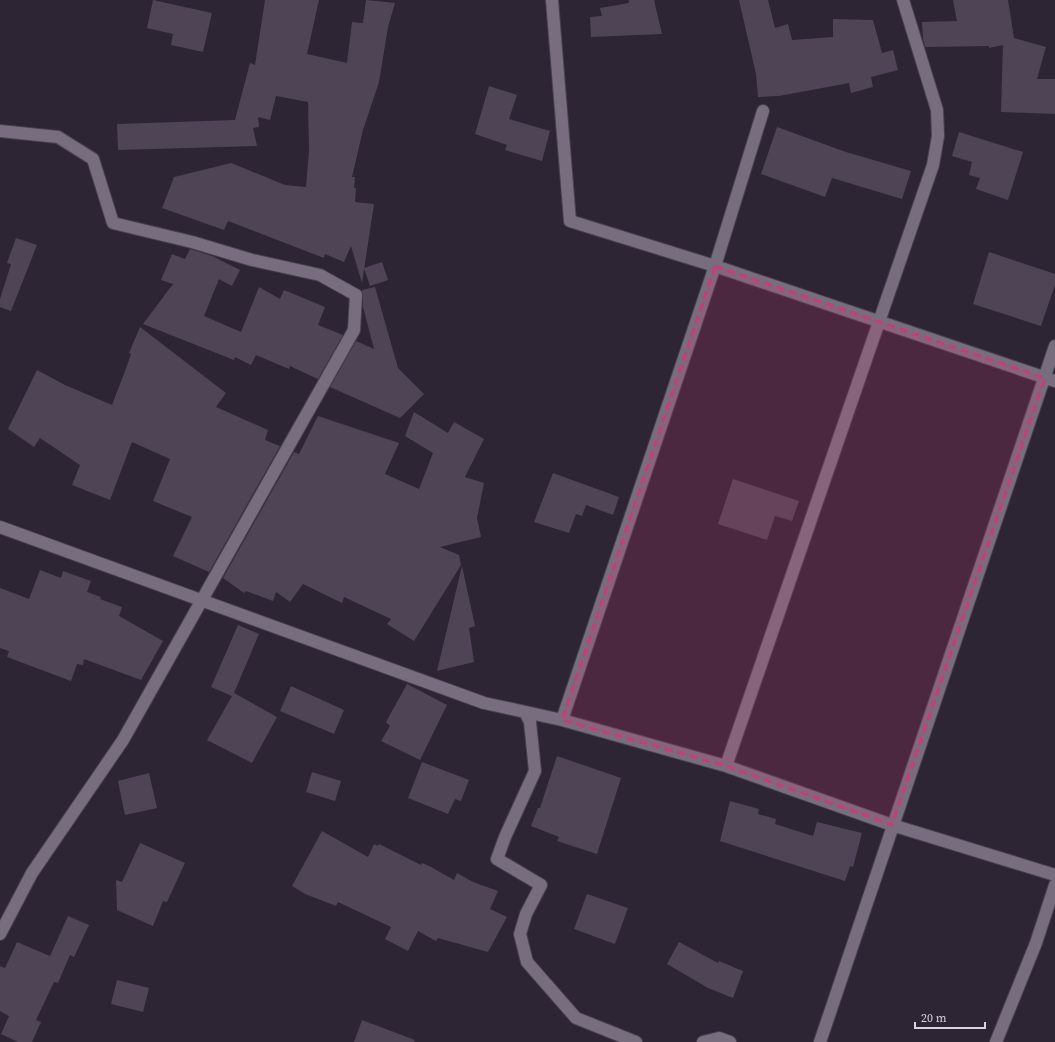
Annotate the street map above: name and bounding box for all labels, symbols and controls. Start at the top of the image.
scale bar [915,1004,985,1030]
text: 20 m [921,1010,947,1026]

